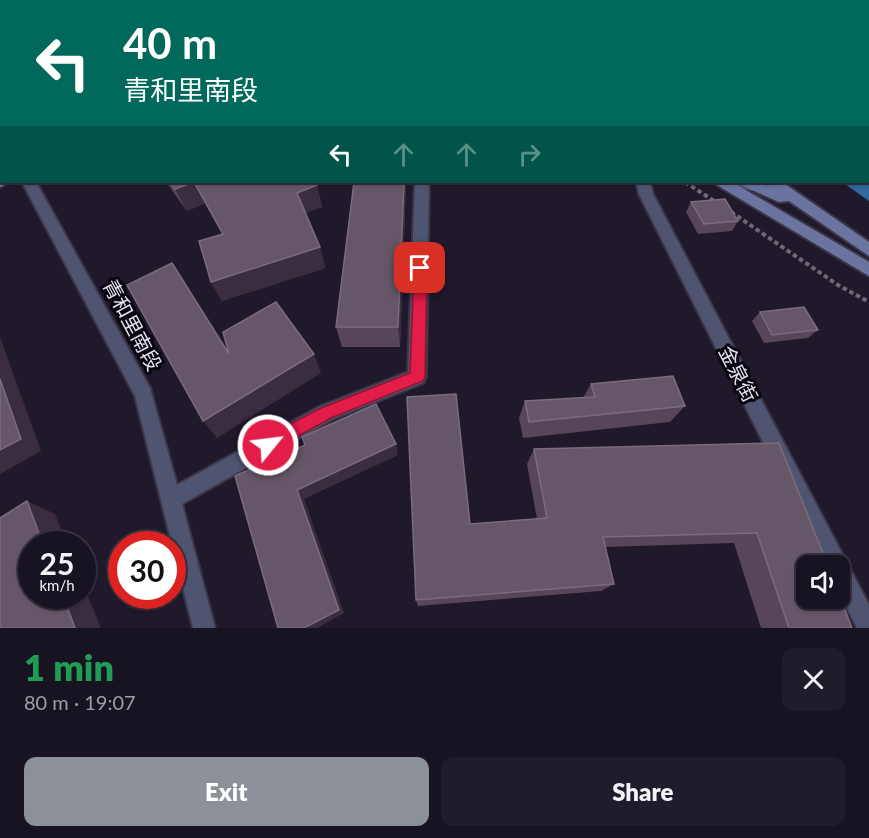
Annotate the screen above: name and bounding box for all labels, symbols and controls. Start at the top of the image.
text: 40 m [123,18,217,68]
icon: left [24,24,102,102]
text: 青和里南段 [123,73,258,106]
icon: left [324,138,357,171]
icon: ahead [387,138,420,171]
icon: ahead [450,138,483,171]
icon: right [513,138,546,171]
pin [394,242,445,293]
icon: arrive [403,251,436,284]
street label: 青和里南段 [99,275,167,374]
street label: 金泉街 [715,341,763,406]
position arrow [236,413,300,477]
speed limit sign: 30 [108,531,186,609]
text: 25 [40,545,74,581]
map controls [796,555,850,609]
button: sound [796,555,850,609]
text: km/h [39,576,75,594]
text: 1 min [24,645,114,689]
button: close [782,648,845,711]
text: 80 m · 19:07 [24,690,136,714]
button: Exit [24,757,429,826]
button: Share [441,757,845,826]

